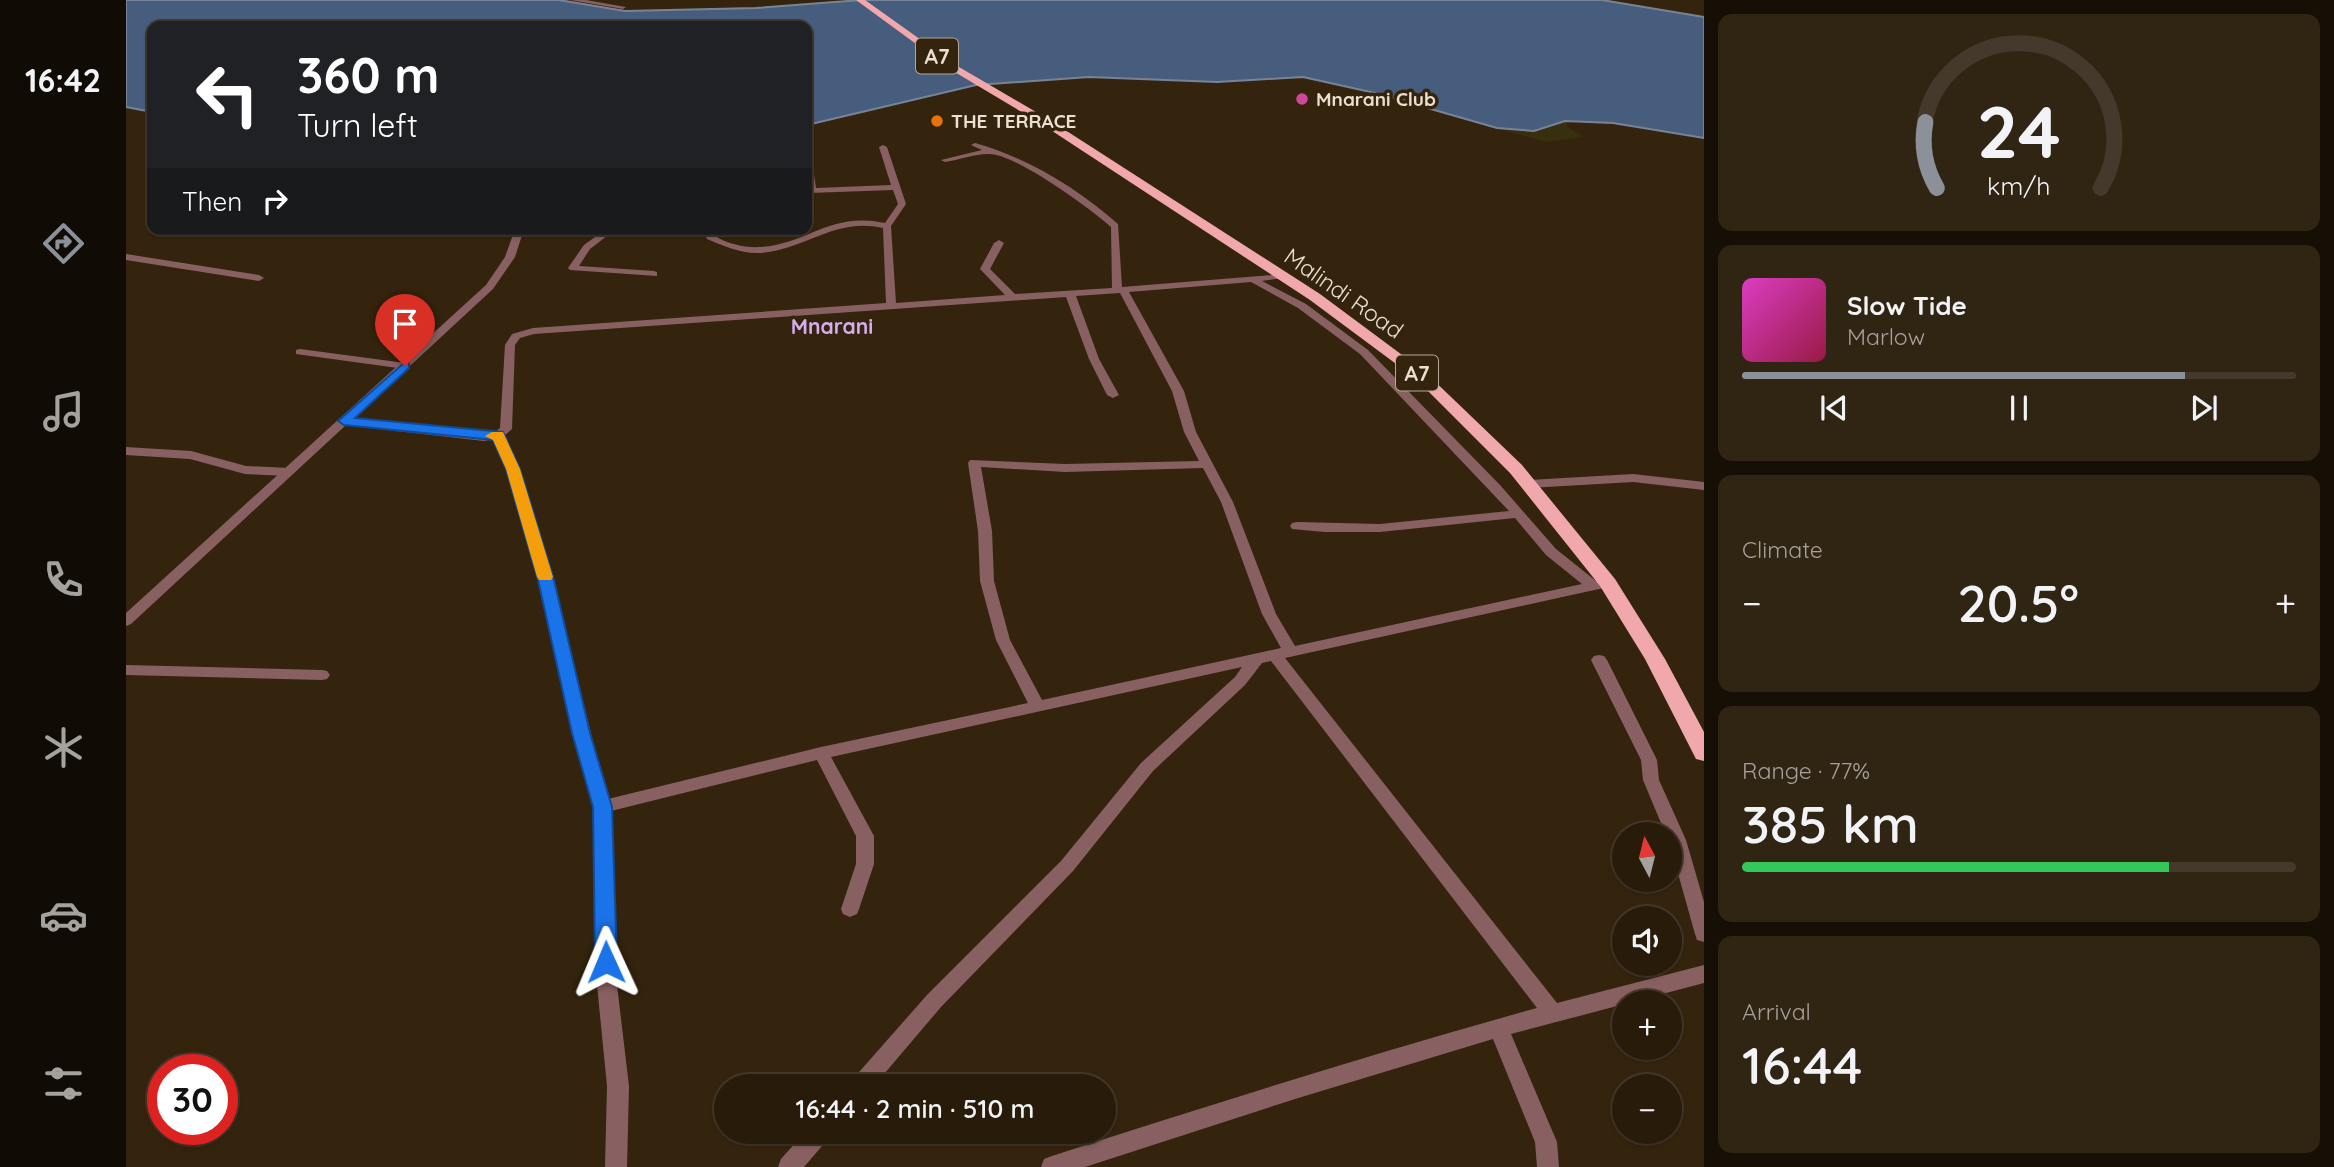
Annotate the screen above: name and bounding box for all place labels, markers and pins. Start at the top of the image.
place label: Mnarani Club [1316,87,1436,111]
marker: Mnarani Club [1294,91,1310,107]
place label: THE TERRACE [951,109,1077,133]
marker: THE TERRACE [929,113,945,129]
pin [375,294,435,366]

